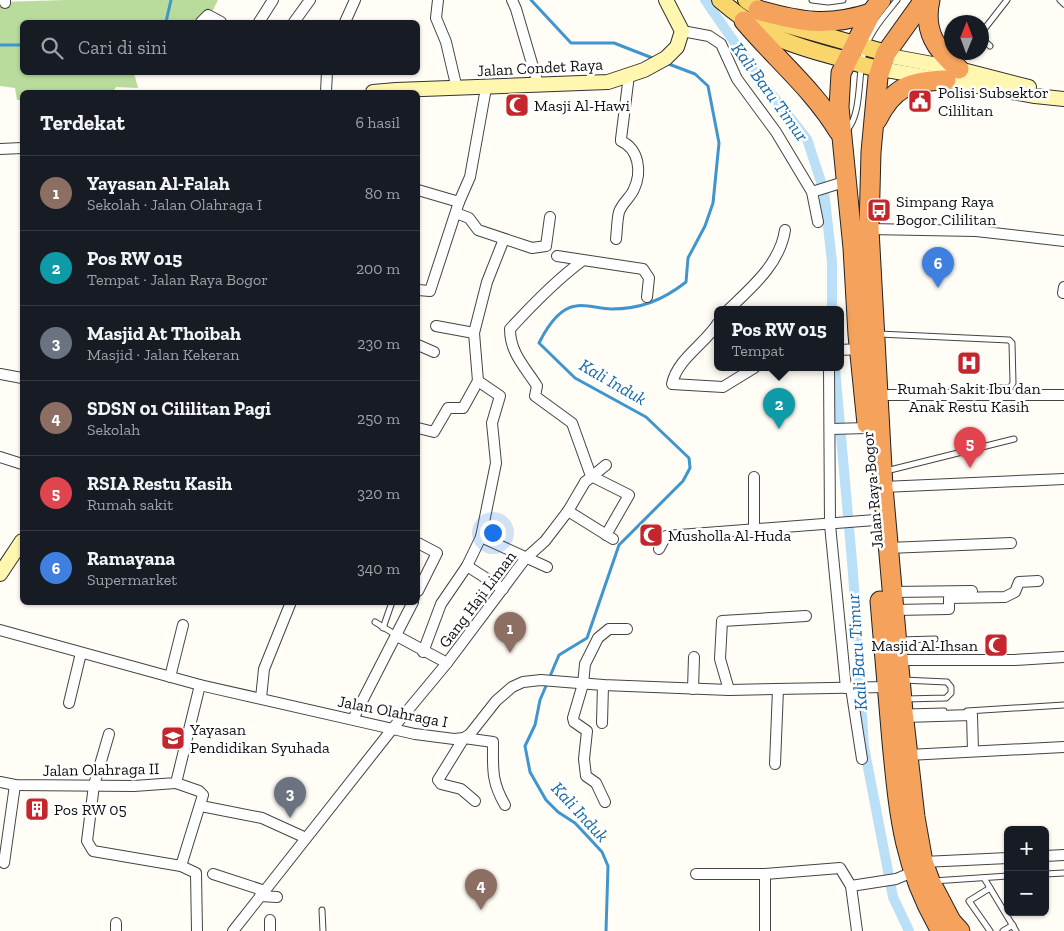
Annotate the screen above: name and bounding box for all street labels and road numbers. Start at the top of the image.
street label: Jalan Condet Raya [477,55,604,80]
street label: Jalan Raya Bogor [858,430,887,549]
street label: Gang Haji Liman [435,547,520,651]
street label: Jalan Olahraga I [336,692,449,731]
street label: Jalan Olahraga II [43,759,160,780]

